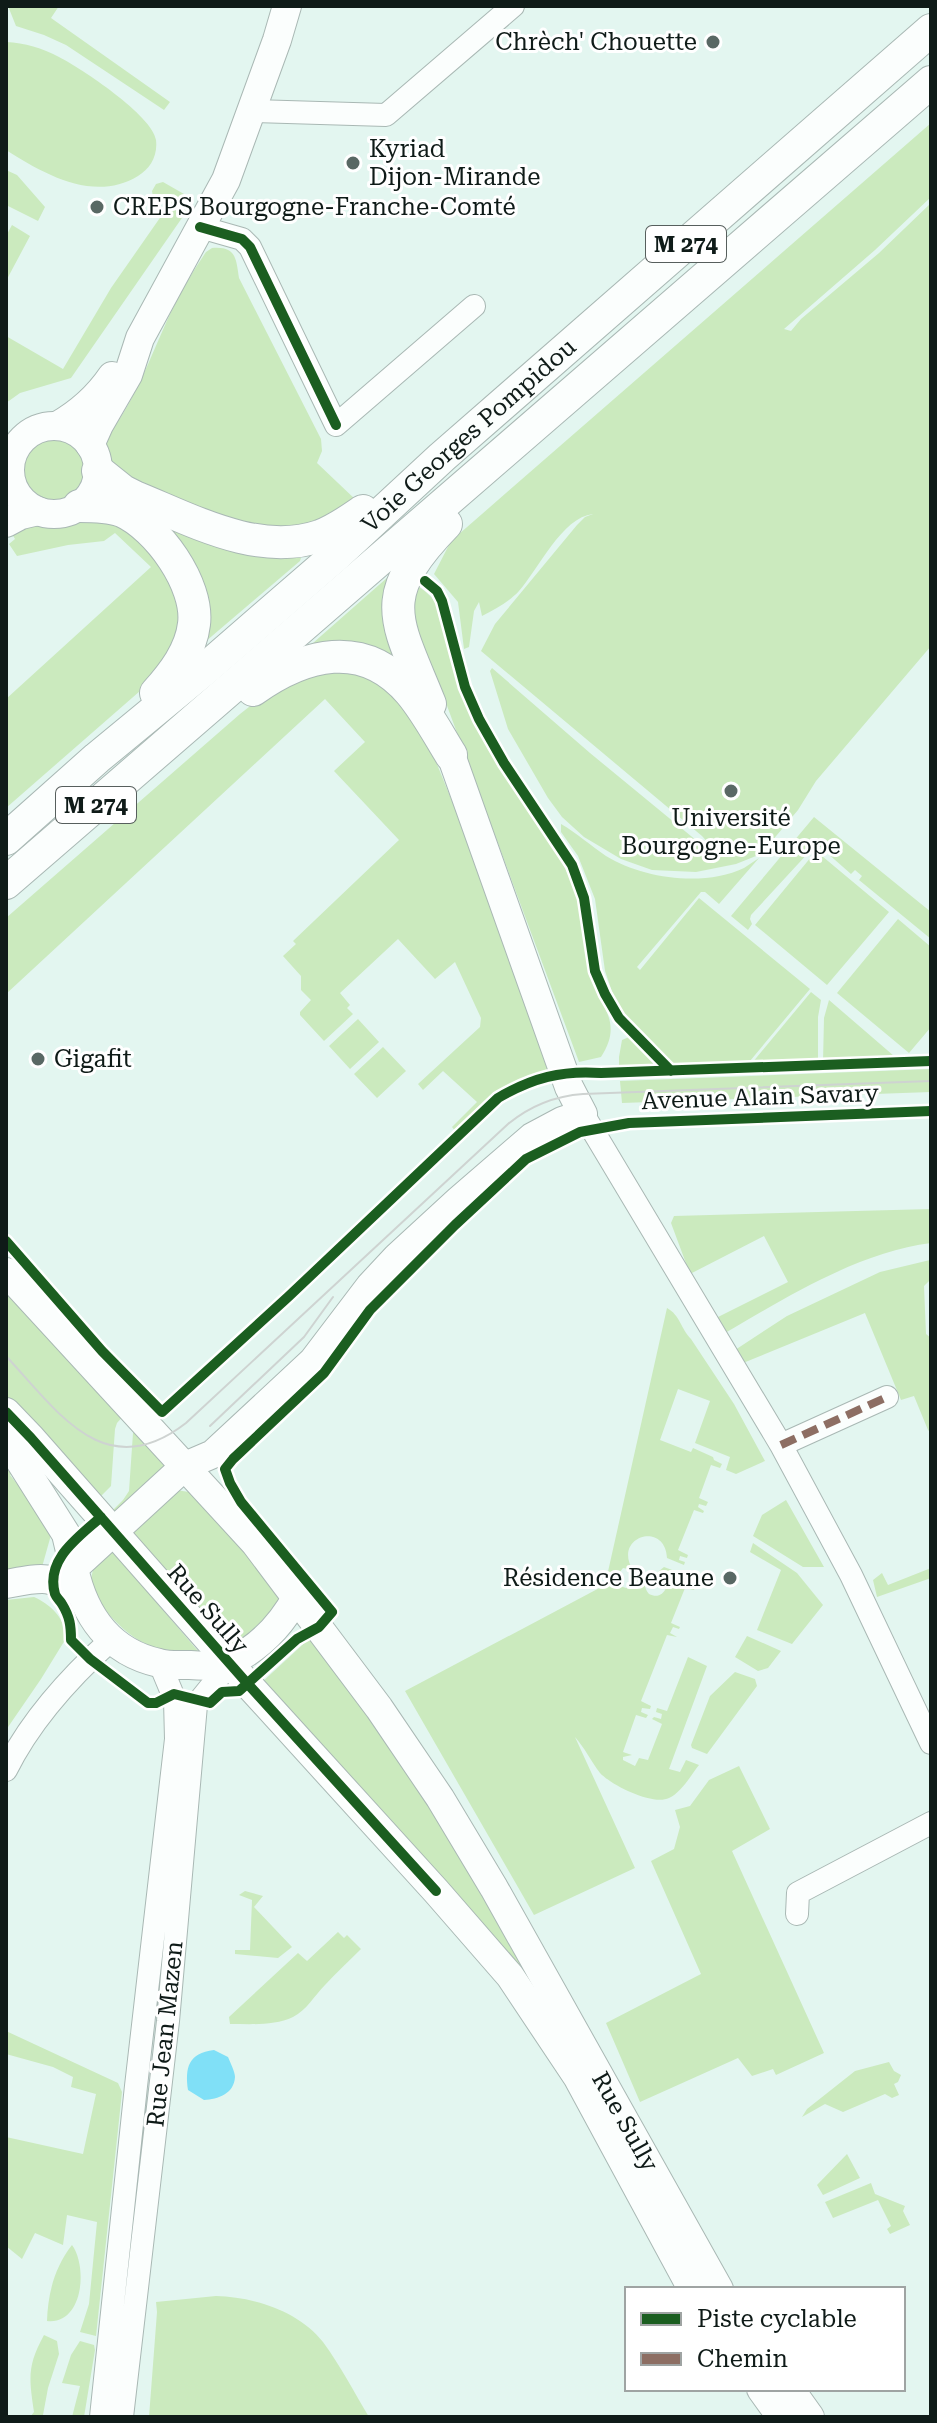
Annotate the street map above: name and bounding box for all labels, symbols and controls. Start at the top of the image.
place label: Chrèch' Chouette [495,28,697,56]
marker: Chrèch' Chouette [704,33,722,51]
place label: Kyriad Dijon-Mirande [369,135,540,191]
marker: Kyriad Dijon-Mirande [344,154,362,172]
place label: CREPS Bourgogne-Franche-Comté [113,193,516,221]
marker: CREPS Bourgogne-Franche-Comté [88,198,106,216]
road number: M 274 [646,226,726,262]
street label: Voie Georges Pompidou [356,333,582,538]
marker: Université Bourgogne-Europe [722,782,740,800]
road number: M 274 [56,787,136,823]
place label: Université Bourgogne-Europe [621,804,841,860]
place label: Gigafit [54,1045,132,1073]
marker: Gigafit [29,1050,47,1068]
street label: Avenue Alain Savary [641,1079,880,1115]
street label: Rue Sully [162,1559,255,1660]
place label: Résidence Beaune [503,1564,714,1592]
marker: Résidence Beaune [721,1569,739,1587]
street label: Rue Jean Mazen [141,1940,189,2128]
street label: Rue Sully [586,2067,664,2177]
legend [625,2287,905,2391]
text: Piste cyclable [697,2305,857,2333]
text: Chemin [697,2345,788,2373]

